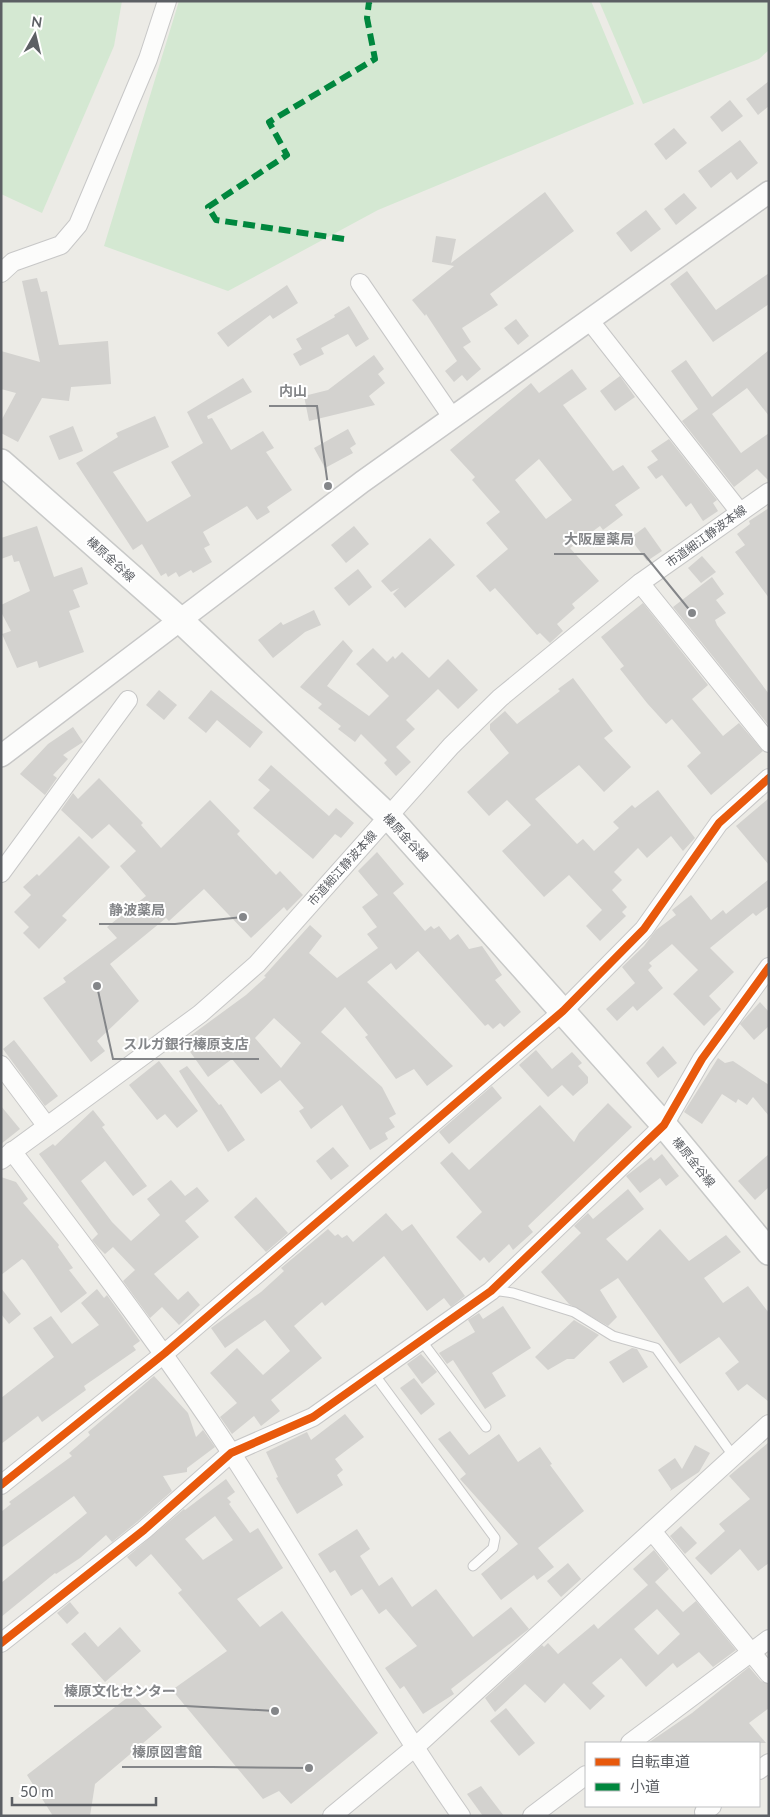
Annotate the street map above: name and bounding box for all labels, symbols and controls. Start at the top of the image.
north arrow [10,10,60,60]
text: N [30,12,43,31]
callout: 内山 [269,377,317,406]
text: 内山 [279,382,307,399]
street label: 市道細江静波本線 [663,502,749,570]
callout: 大阪屋薬局 [554,525,644,554]
text: 大阪屋薬局 [564,530,634,547]
street label: 榛原金谷線 [84,533,138,585]
street label: 榛原金谷線 [380,810,432,864]
street label: 市道細江静波本線 [304,827,380,909]
callout: 静波薬局 [99,895,175,924]
text: 静波薬局 [109,901,165,918]
callout: スルガ銀行榛原支店 [113,1030,259,1059]
text: スルガ銀行榛原支店 [123,1035,249,1052]
street label: 榛原金谷線 [669,1134,719,1190]
callout: 榛原文化センター [54,1677,186,1706]
text: 榛原文化センター [64,1682,176,1699]
callout: 榛原図書館 [122,1738,212,1767]
legend [585,1742,760,1807]
text: 榛原図書館 [132,1743,202,1760]
text: 自転車道 [630,1752,690,1770]
scale bar [12,1774,156,1806]
text: 小道 [630,1777,660,1795]
text: 50 m [20,1782,54,1800]

